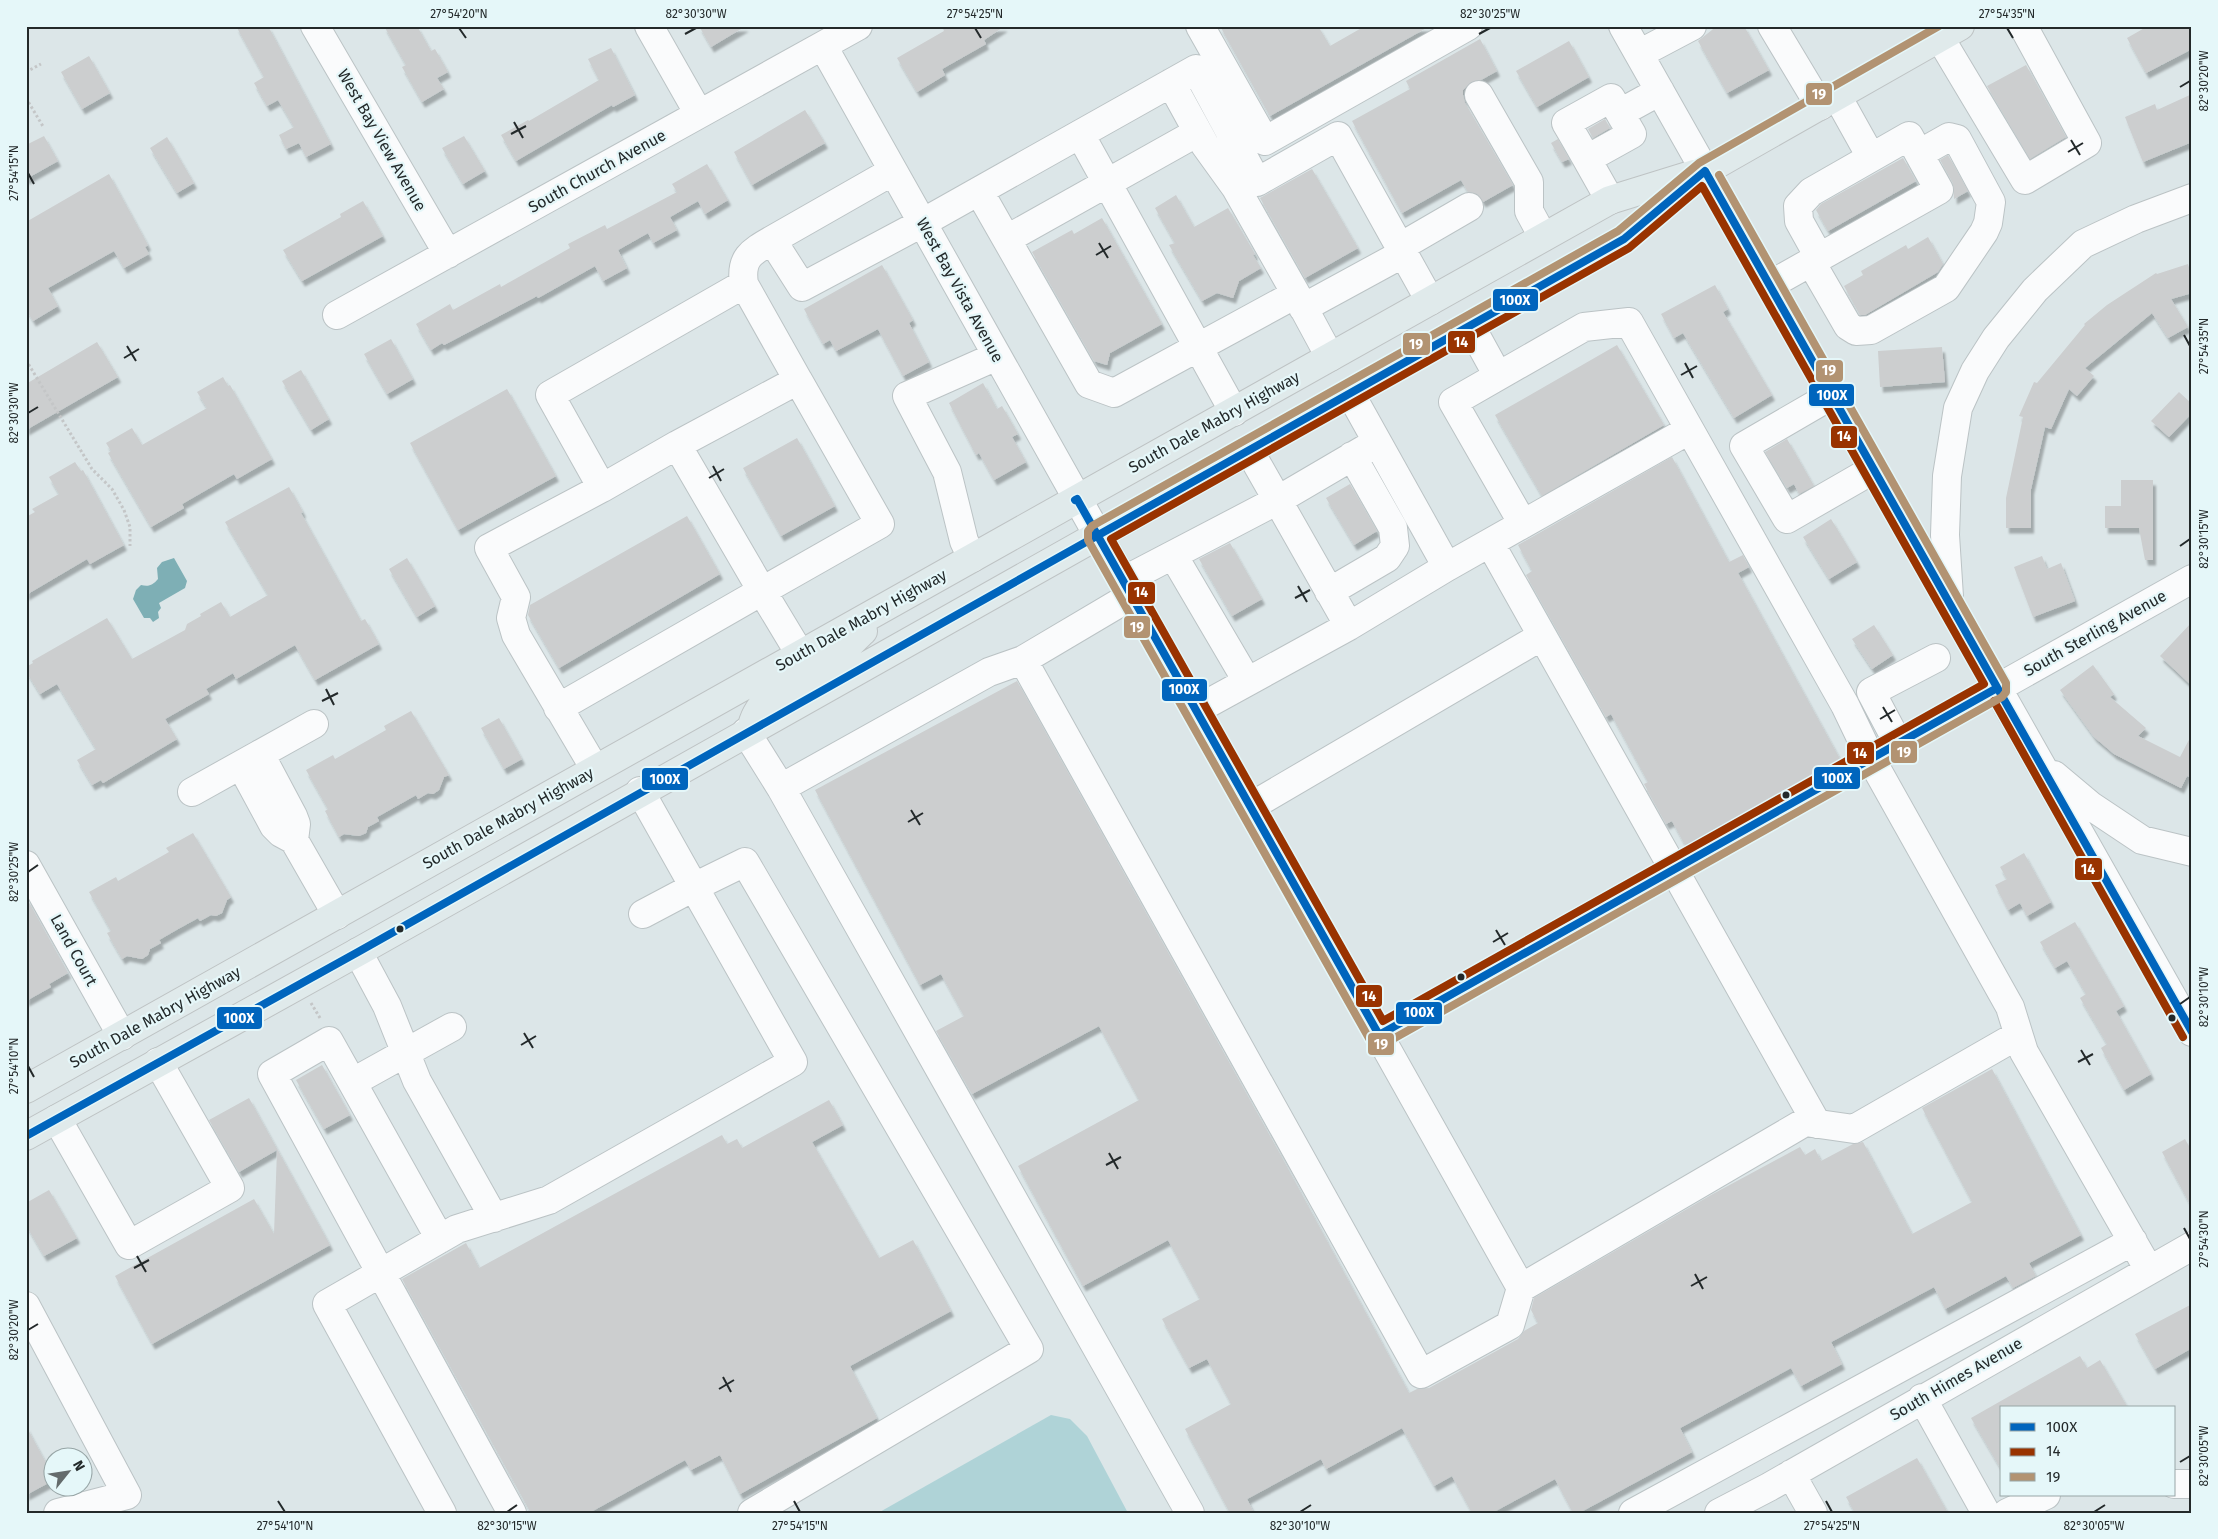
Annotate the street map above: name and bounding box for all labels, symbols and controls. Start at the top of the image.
text: 27°54'20"N [430,7,488,21]
text: 82°30'30"W [665,7,727,21]
text: 27°54'25"N [947,7,1003,21]
text: 82°30'25"W [1460,7,1520,21]
text: 27°54'35"N [1979,7,2035,21]
text: 82°30'20"W [2197,50,2211,112]
street label: West Bay View Avenue [334,66,430,214]
line badge: 19 [1805,82,1833,106]
text: 19 [1812,86,1826,103]
street label: South Church Avenue [525,125,669,217]
text: 27°54'15"N [7,145,21,201]
street label: West Bay Vista Avenue [912,214,1008,366]
line badge: 100X [1492,288,1539,312]
text: 100X [1500,292,1531,309]
text: 27°54'35"N [2197,318,2211,374]
line badge: 14 [1447,330,1476,354]
line badge: 19 [1402,332,1431,356]
text: 14 [1454,334,1468,351]
text: 19 [1409,336,1423,353]
line badge: 19 [1815,359,1844,383]
text: 19 [1822,362,1836,379]
street label: South Dale Mabry Highway [1125,367,1303,477]
text: 82°30'30"W [7,382,21,444]
line badge: 100X [1808,383,1855,407]
text: 100X [1817,387,1848,404]
line badge: 14 [1830,425,1858,449]
text: 14 [1837,428,1851,445]
text: 82°30'15"W [2197,509,2211,569]
street label: South Dale Mabry Highway [772,565,950,675]
line badge: 14 [1127,581,1156,605]
text: 14 [1134,584,1148,601]
street label: South Sterling Avenue [2020,586,2170,680]
line badge: 19 [1123,615,1151,639]
text: 19 [1130,619,1144,636]
line badge: 100X [1161,678,1208,702]
text: 100X [1169,681,1200,698]
line badge: 19 [1890,740,1918,764]
line badge: 14 [1846,741,1875,765]
text: 19 [1897,744,1911,761]
text: 14 [1853,745,1867,762]
street label: South Dale Mabry Highway [419,763,597,873]
line badge: 100X [1813,766,1861,790]
line badge: 100X [641,767,689,791]
text: 100X [1822,770,1853,787]
text: 100X [650,771,681,788]
unlabelled marker [1781,790,1791,800]
text: 82°30'25"W [7,842,21,902]
line badge: 14 [2074,857,2103,881]
text: 14 [2081,861,2095,878]
street label: Land Court [47,911,102,989]
unlabelled marker [395,924,405,934]
street label: South Dale Mabry Highway [66,962,244,1072]
text: 82°30'10"W [2197,967,2211,1027]
unlabelled marker [1456,972,1466,982]
line badge: 14 [1355,984,1383,1008]
text: 14 [1362,988,1376,1005]
line badge: 100X [1395,1001,1443,1025]
text: 100X [1404,1004,1435,1021]
line badge: 100X [216,1006,263,1030]
text: 100X [224,1010,255,1027]
unlabelled marker [2167,1013,2177,1023]
line badge: 19 [1367,1032,1395,1056]
text: 19 [1374,1036,1388,1053]
text: 27°54'10"N [7,1038,21,1094]
text: 27°54'30"N [2197,1210,2211,1268]
text: 82°30'20"W [7,1299,21,1361]
street label: South Himes Avenue [1887,1333,2025,1425]
legend [2000,1406,2176,1496]
text: 100X [2046,1418,2078,1436]
text: 82°30'05"W [2197,1426,2211,1486]
text: 14 [2046,1442,2060,1460]
north arrow [42,1446,92,1496]
text: N [69,1457,89,1474]
text: 19 [2046,1468,2060,1486]
text: 27°54'10"N [257,1519,313,1533]
text: 82°30'15"W [477,1519,537,1533]
text: 27°54'15"N [772,1519,828,1533]
text: 82°30'10"W [1270,1519,1330,1533]
text: 27°54'25"N [1804,1519,1860,1533]
text: 82°30'05"W [2064,1519,2124,1533]

